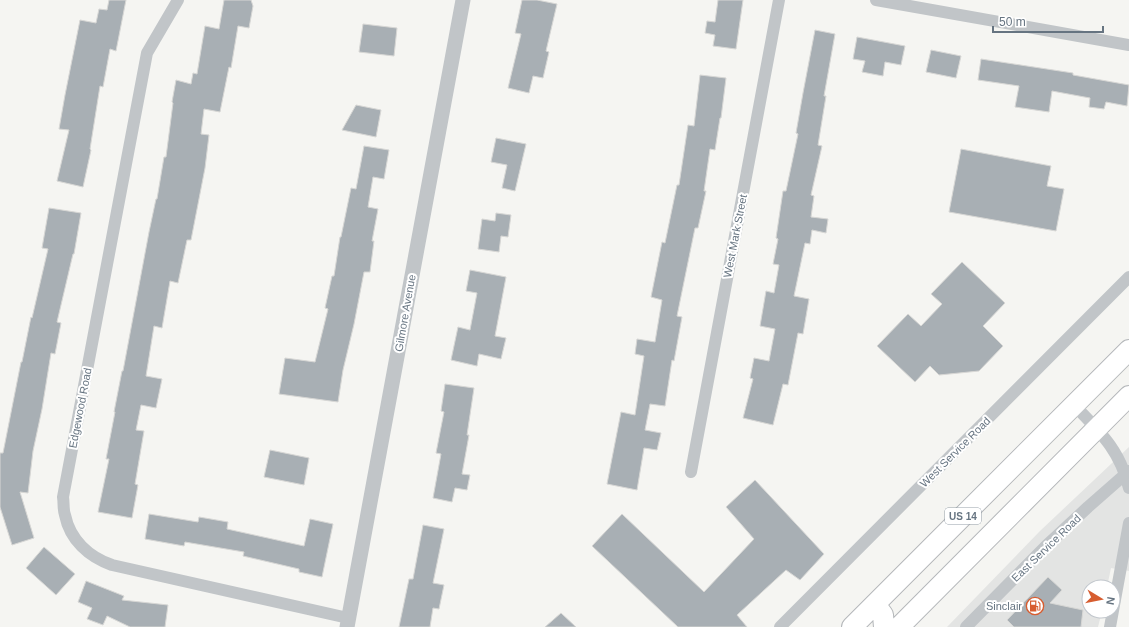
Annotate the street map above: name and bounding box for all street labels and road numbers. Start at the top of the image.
street label: West Mark Street [721,193,749,279]
street label: Gilmore Avenue [392,274,418,352]
street label: Edgewood Road [66,367,94,449]
street label: West Service Road [918,415,992,489]
road number: US 14 [945,508,981,524]
street label: East Service Road [1009,512,1083,584]

